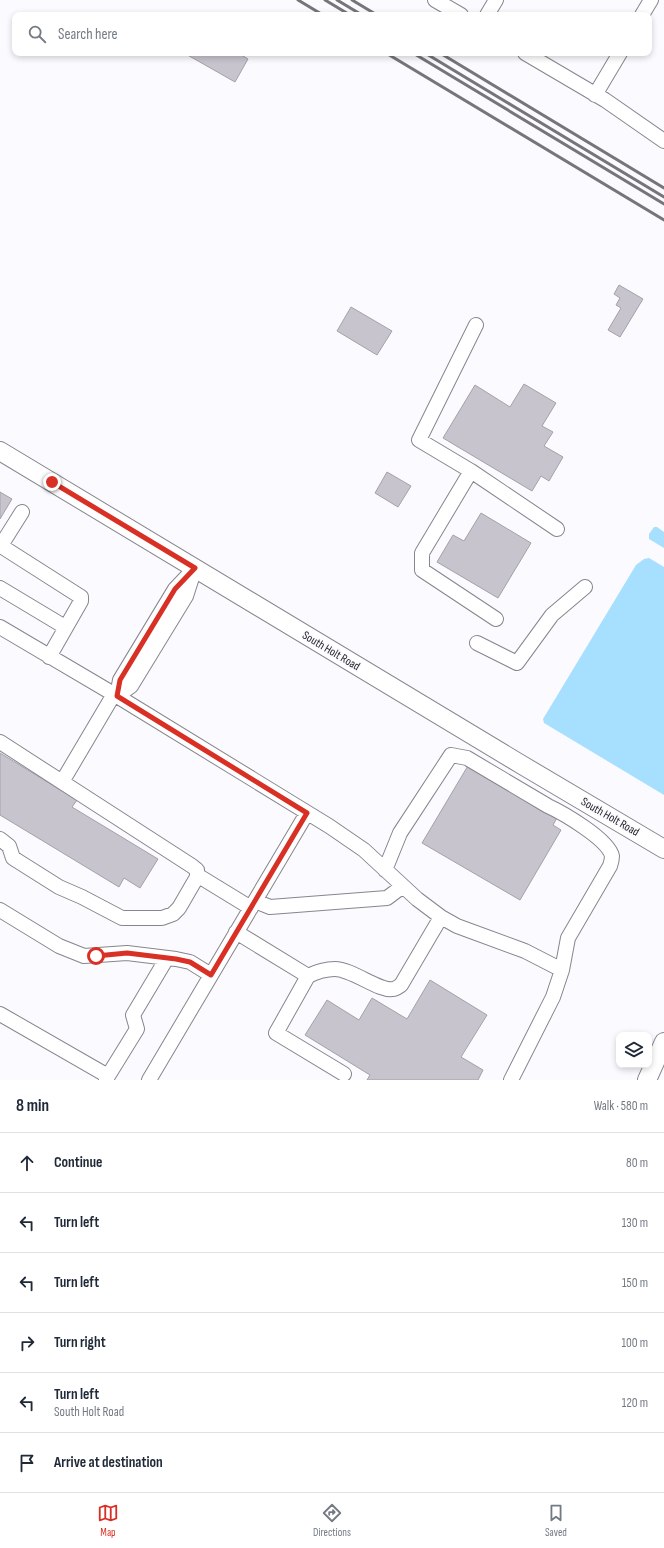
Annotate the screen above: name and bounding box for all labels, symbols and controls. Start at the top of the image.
search box [12,12,652,56]
icon: search [26,23,48,45]
text: Search here [58,25,118,44]
route end [43,473,61,491]
street label: South Holt Road [299,628,363,674]
street label: South Holt Road [578,794,642,840]
route start [87,947,105,965]
map controls [616,1032,652,1068]
button: layers [616,1032,652,1068]
text: 8 min [16,1096,49,1116]
text: Walk · 580 m [594,1098,648,1114]
icon: ahead [16,1152,38,1174]
text: Continue [54,1153,103,1172]
text: 80 m [626,1155,648,1171]
icon: left [16,1212,38,1234]
text: Turn left [54,1213,99,1232]
text: 130 m [622,1215,648,1231]
icon: left [16,1272,38,1294]
text: Turn left [54,1273,99,1292]
text: 150 m [622,1275,648,1291]
icon: right [16,1332,38,1354]
text: Turn right [54,1333,106,1352]
text: 100 m [621,1335,648,1351]
text: Turn left [54,1385,99,1404]
icon: left [16,1392,38,1414]
text: 120 m [622,1395,648,1411]
text: South Holt Road [54,1404,124,1420]
icon: arrive [16,1452,38,1474]
text: Arrive at destination [54,1453,163,1472]
tab: Map [97,1502,119,1539]
tab: Directions [313,1502,351,1539]
tab: Saved [545,1502,567,1539]

